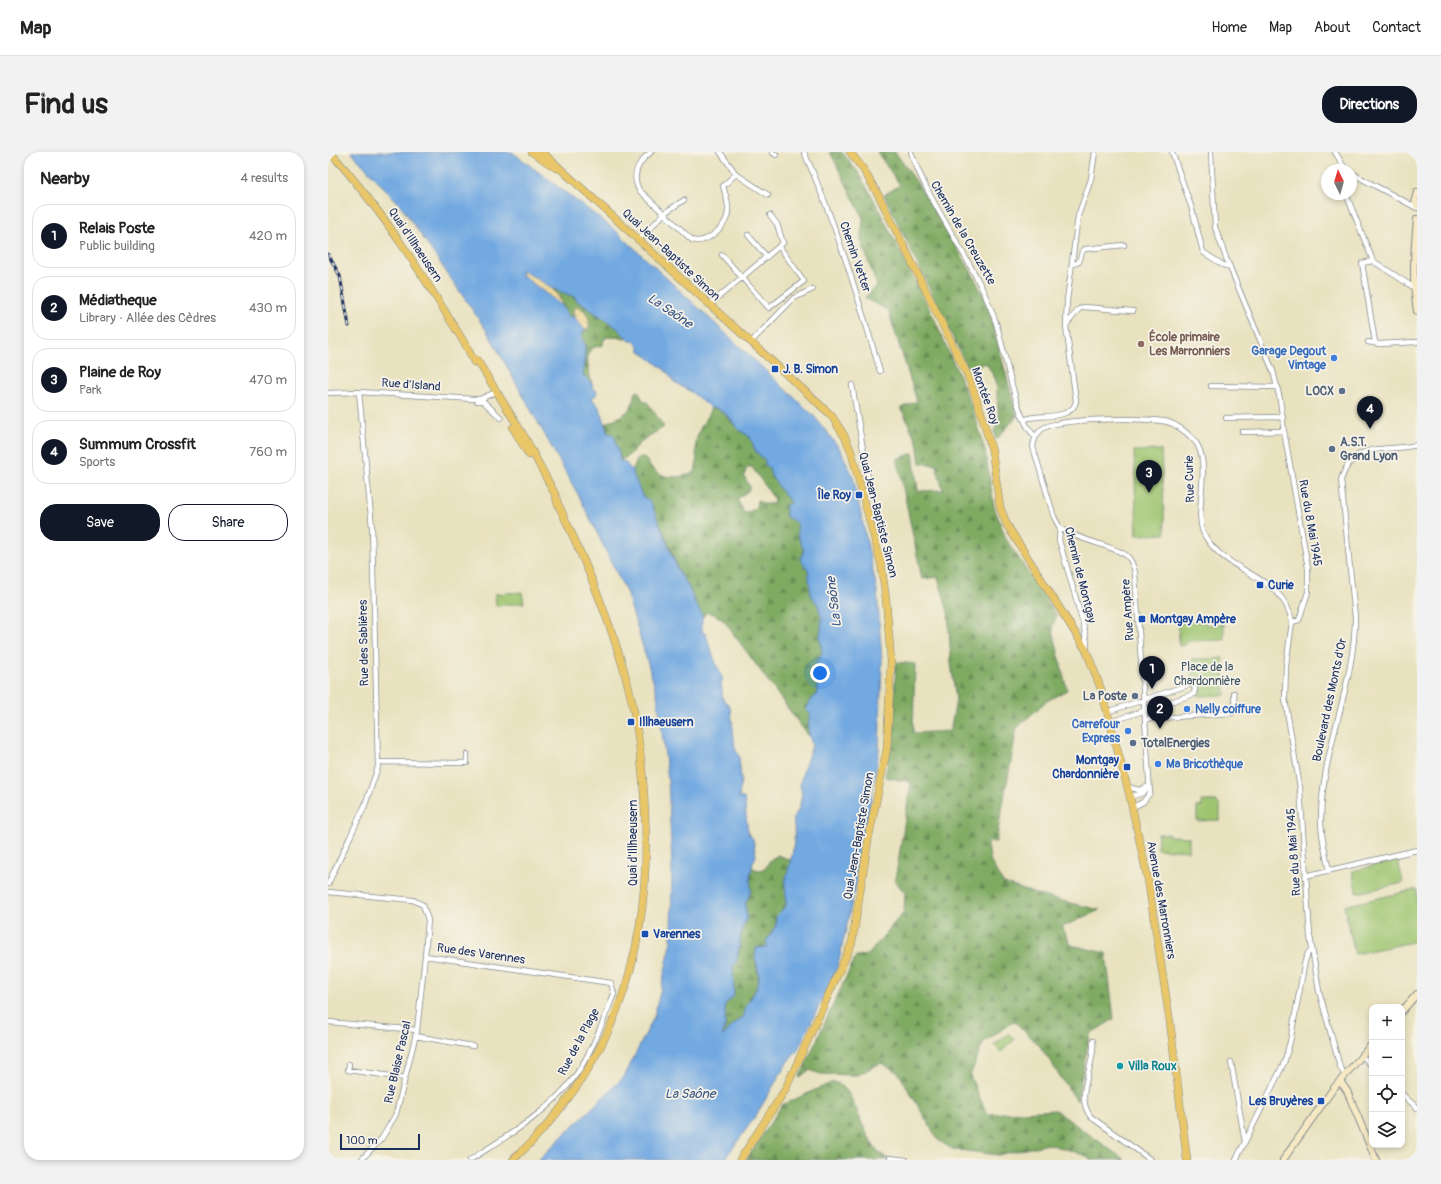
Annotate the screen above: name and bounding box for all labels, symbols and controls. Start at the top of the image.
text: Map [20,16,51,40]
text: Home [1212,19,1247,36]
text: Map [1269,19,1292,36]
text: About [1314,19,1350,36]
text: Contact [1372,19,1421,36]
button: Directions [1322,86,1417,123]
text: Find us [24,87,108,122]
north arrow [1321,164,1357,200]
text: Nearby [40,168,89,189]
text: 4 results [241,170,288,186]
street label: Chemin de la Creuzette [927,178,999,288]
street label: Quai d'Illhaeusern [385,205,446,285]
street label: Quai Jean-Baptiste Simon [619,206,723,305]
text: Relais Poste [79,219,155,238]
street label: Chemin Vetter [836,220,874,295]
text: 1 [51,228,57,244]
text: 420 m [249,228,287,244]
text: Public building [79,238,155,254]
water label: La Saône [645,290,697,333]
text: Médiatheque [79,291,157,310]
text: 2 [50,300,58,316]
text: 430 m [249,300,287,316]
text: Library · Allée des Cèdres [79,310,216,326]
place label: École primaire Les Marronniers [1149,329,1230,359]
marker: École primaire Les Marronniers [1136,339,1146,349]
place label: Garage Degout Vintage [1251,344,1327,373]
marker: Garage Degout Vintage [1329,353,1339,363]
place label: J. B. Simon [783,362,838,377]
text: Plaine de Roy [79,363,161,382]
marker: J. B. Simon [770,364,780,374]
street label: Montée Roy [968,365,1002,427]
text: 3 [50,372,58,388]
text: 470 m [249,372,287,388]
street label: Rue d'Island [381,375,441,395]
text: Park [79,382,102,398]
place label: LOCX [1305,384,1334,399]
marker: LOCX [1337,386,1347,396]
pin: 4 [1357,396,1383,429]
text: Summum Crossfit [79,435,196,454]
place label: A.S.T. Grand Lyon [1340,435,1398,464]
text: 4 [50,444,58,460]
text: 760 m [249,444,287,460]
marker: A.S.T. Grand Lyon [1327,444,1337,454]
street label: Quai Jean-Baptiste Simon [855,451,901,580]
text: Sports [79,454,115,470]
street label: Rue Curie [1182,455,1198,503]
pin: 3 [1136,460,1162,493]
street label: Rue du 8 Mai 1945 [1295,478,1325,568]
place label: Île Roy [816,487,852,503]
marker: Île Roy [854,490,864,500]
button: Save [40,504,160,541]
button: Share [168,504,288,541]
street label: Chemin de Montgay [1061,525,1099,625]
water label: La Saône [823,574,845,628]
place label: Curie [1268,578,1295,593]
street label: Rue Ampère [1118,579,1138,641]
marker: Curie [1255,580,1265,590]
street label: Rue des Sablières [356,599,372,686]
place label: Montgay Ampère [1150,612,1237,627]
marker: Montgay Ampère [1137,614,1147,624]
street label: Boulevard des Monts d'Or [1310,636,1351,763]
pin: 1 [1139,656,1165,689]
park label: Place de la Chardonnière [1174,660,1240,689]
your location [810,663,830,683]
place label: La Poste [1083,689,1128,704]
marker: La Poste [1130,691,1140,701]
pin: 2 [1147,696,1173,729]
place label: Nelly coiffure [1195,702,1262,717]
marker: Nelly coiffure [1182,704,1192,714]
place label: Illhaeusern [639,715,694,730]
marker: Illhaeusern [626,717,636,727]
place label: Carrefour Express [1072,717,1121,746]
marker: Carrefour Express [1123,726,1133,736]
place label: TotalEnergies [1140,736,1210,751]
marker: TotalEnergies [1128,738,1138,748]
place label: Montgay Chardonnière [1052,753,1120,782]
place label: Ma Bricothèque [1166,757,1244,772]
marker: Ma Bricothèque [1153,759,1163,769]
marker: Montgay Chardonnière [1122,762,1132,772]
street label: Quai Jean-Baptiste Simon [840,771,878,901]
street label: Quai d'Illhaeusern [626,800,641,886]
street label: Rue du 8 Mai 1945 [1283,808,1305,896]
street label: Avenue des Marronniers [1143,840,1179,961]
place label: Varennes [653,927,701,942]
marker: Varennes [640,929,650,939]
street label: Rue des Varennes [436,940,527,968]
map controls [1369,1004,1405,1148]
button: + [1369,1004,1405,1040]
street label: Rue de la Plage [555,1006,603,1078]
street label: Rue Blaise Pascal [381,1019,415,1105]
button: − [1369,1040,1405,1076]
place label: Villa Roux [1128,1059,1177,1074]
marker: Villa Roux [1115,1061,1125,1071]
button: locate [1369,1076,1405,1112]
water label: La Saône [665,1086,717,1102]
place label: Les Bruyères [1248,1094,1314,1109]
marker: Les Bruyères [1316,1096,1326,1106]
button: layers [1369,1112,1405,1148]
scale bar [340,1132,420,1151]
text: 100 m [346,1134,377,1147]

